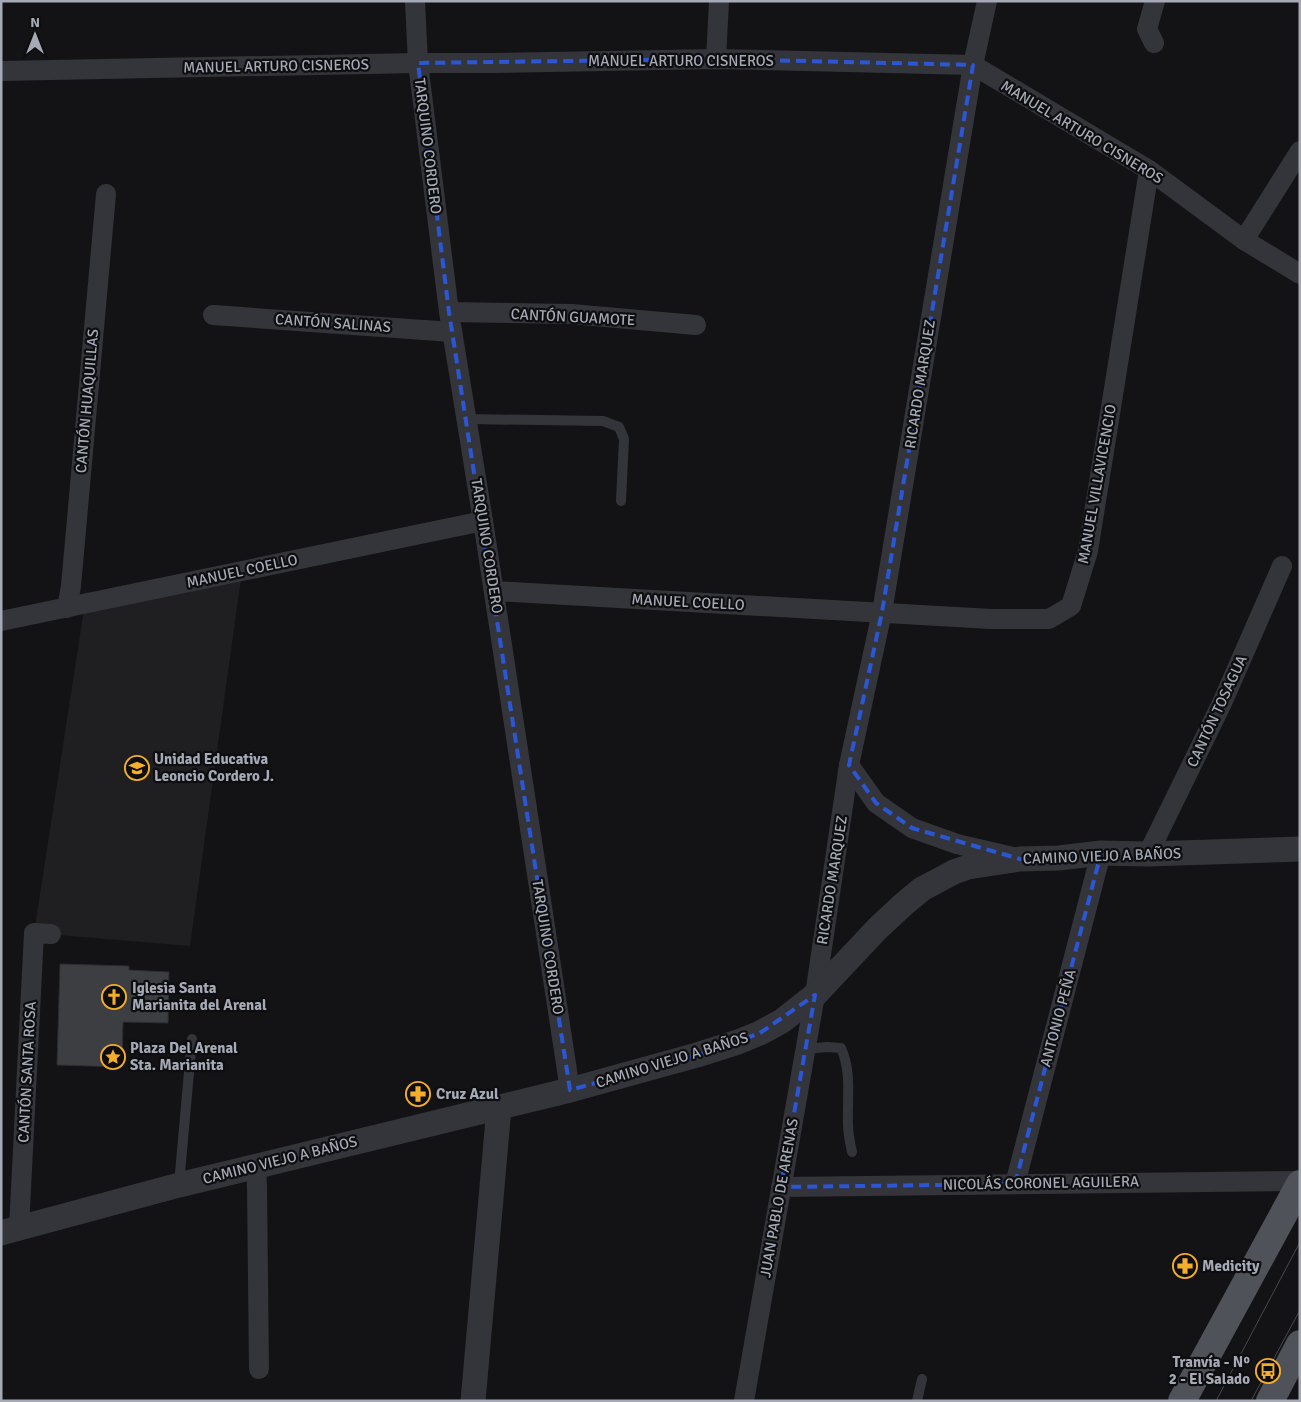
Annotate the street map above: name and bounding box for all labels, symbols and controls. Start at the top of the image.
north arrow [10,10,60,60]
text: N [30,14,40,31]
street label: MANUEL ARTURO CISNEROS [588,52,774,70]
street label: MANUEL ARTURO CISNEROS [183,55,369,77]
street label: MANUEL ARTURO CISNEROS [998,76,1166,188]
street label: TARQUINO CORDERO [411,77,445,215]
street label: CANTÓN GUAMOTE [510,304,636,329]
street label: CANTÓN SALINAS [274,309,392,336]
street label: RICARDO MARQUEZ [901,318,939,450]
street label: CANTÓN HUAQUILLAS [71,328,102,474]
street label: MANUEL VILLAVICENCIO [1074,403,1120,565]
street label: TARQUINO CORDERO [467,477,507,615]
street label: MANUEL COELLO [185,550,299,592]
street label: MANUEL COELLO [631,590,745,614]
street label: CANTÓN TOSAGUA [1182,652,1251,770]
place label: Unidad Educativa Leoncio Cordero J. [154,750,274,785]
school or university icon: Unidad Educativa Leoncio Cordero J. [124,755,150,781]
street label: RICARDO MARQUEZ [813,814,851,946]
street label: CAMINO VIEJO A BAÑOS [1022,843,1182,868]
street label: TARQUINO CORDERO [528,878,568,1016]
street label: ANTONIO PEÑA [1035,967,1080,1069]
place label: Iglesia Santa Marianita del Arenal [132,979,267,1014]
church icon: Iglesia Santa Marianita del Arenal [101,984,127,1010]
street label: CANTÓN SANTA ROSA [13,1001,40,1143]
street label: CAMINO VIEJO A BAÑOS [593,1027,750,1092]
place label: Plaza Del Arenal Sta. Marianita [130,1039,238,1074]
place icon: Plaza Del Arenal Sta. Marianita [100,1044,126,1070]
pharmacy icon: Cruz Azul [405,1081,431,1107]
place label: Cruz Azul [436,1085,499,1103]
street label: JUAN PABLO DE ARENAS [756,1117,802,1279]
street label: CAMINO VIEJO A BAÑOS [201,1131,359,1188]
street label: NICOLÁS CORONEL AGUILERA [943,1171,1139,1194]
pharmacy icon: Medicity [1172,1253,1198,1279]
place label: Medicity [1202,1257,1260,1275]
place label: Tranvía - Nº 2 - El Salado [1169,1353,1250,1388]
bus stop icon: Tranvía - Nº 2 - El Salado [1255,1358,1281,1384]

